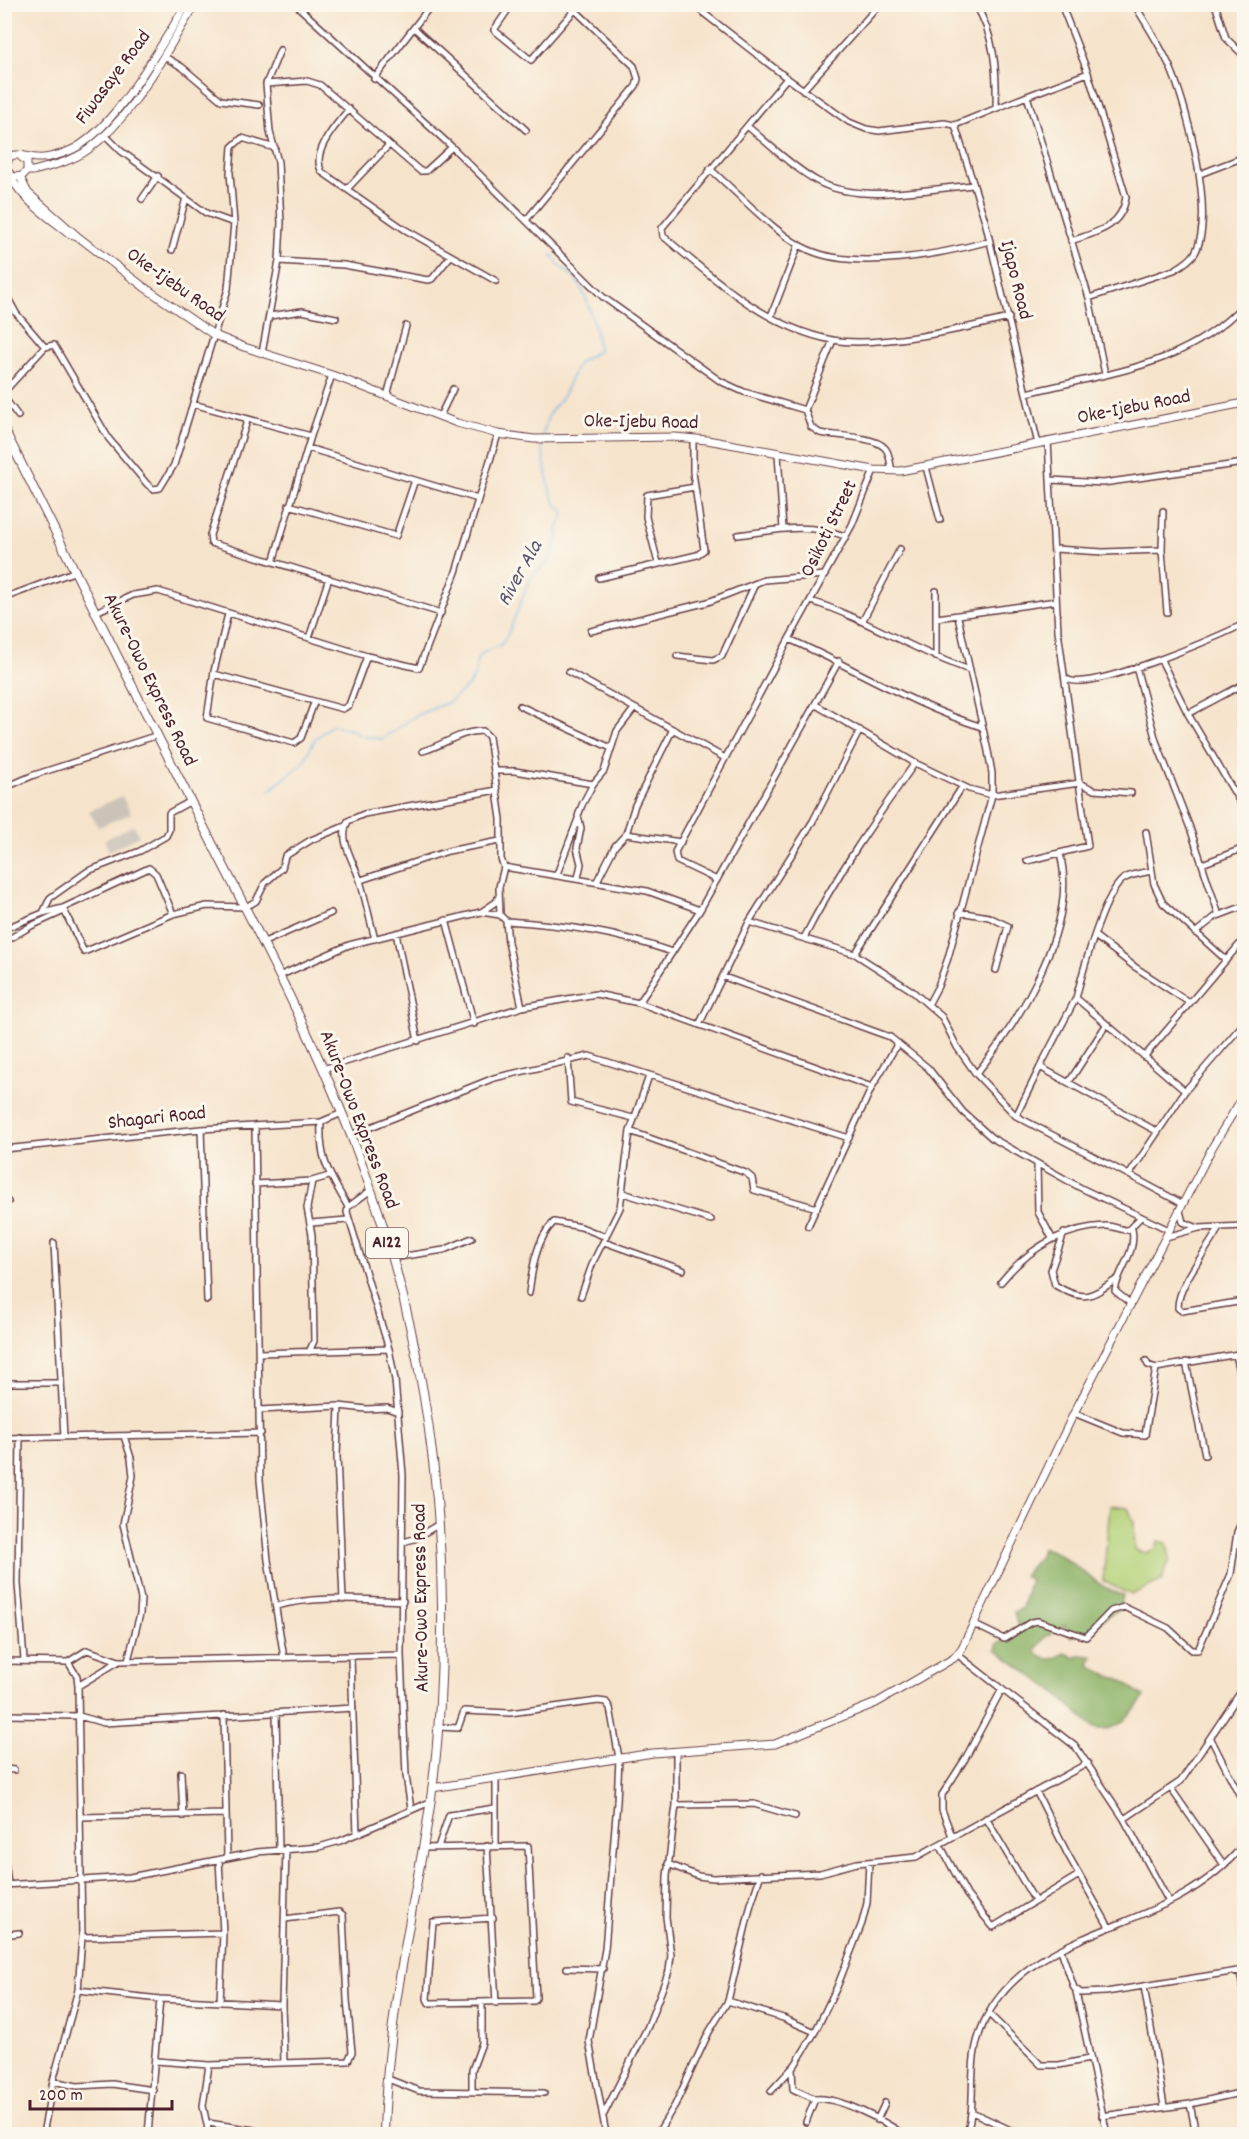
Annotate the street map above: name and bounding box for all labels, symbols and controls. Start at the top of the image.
street label: Fiwasaye Road [69,25,159,131]
street label: Ijapo Road [992,237,1038,323]
street label: Oke-Ijebu Road [120,242,230,330]
street label: Oke-Ijebu Road [1075,383,1193,433]
street label: Oke-Ijebu Road [583,408,699,438]
street label: Osikoti Street [794,476,866,582]
water label: River Ala [491,535,552,612]
street label: Akure-Owo Express Road [95,589,203,771]
street label: Akure-Owo Express Road [311,1027,405,1213]
street label: Shagari Road [107,1100,207,1138]
road number: A122 [366,1228,408,1258]
street label: Akure-Owo Express Road [406,1503,438,1693]
scale bar [30,2073,172,2111]
text: 200 m [39,2084,83,2109]

